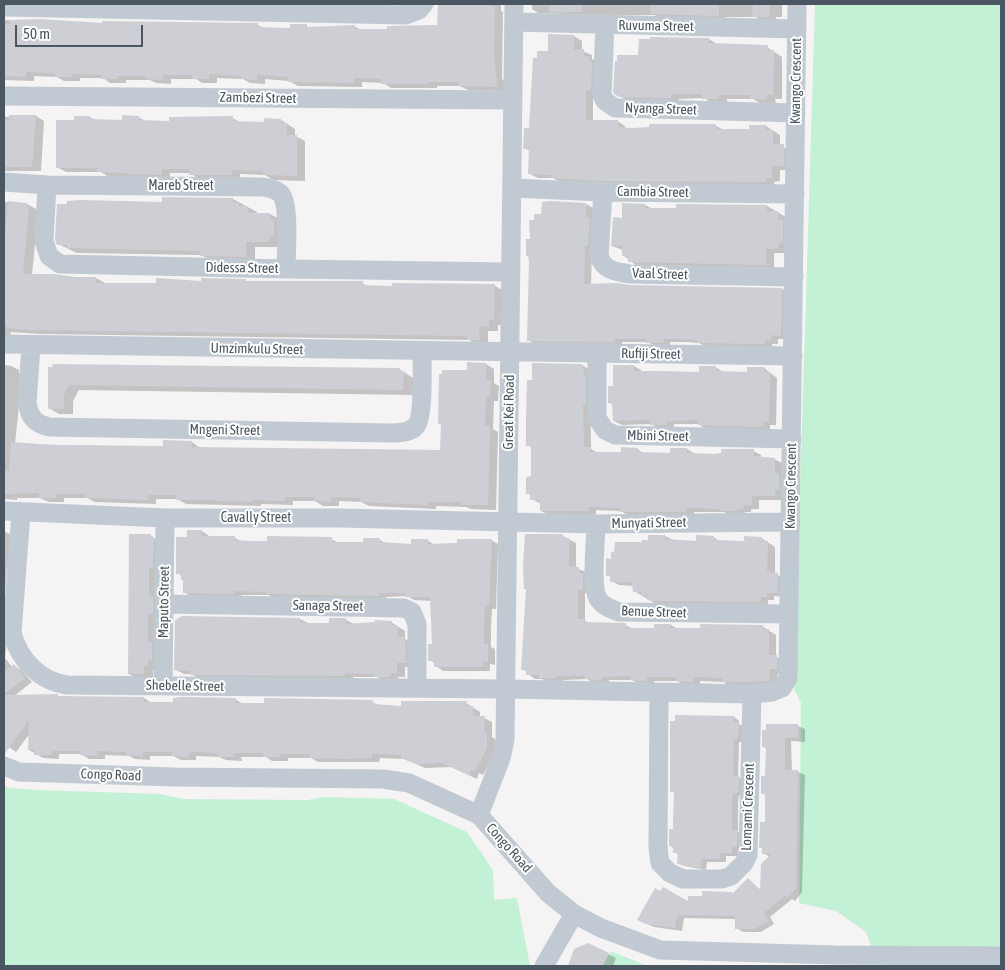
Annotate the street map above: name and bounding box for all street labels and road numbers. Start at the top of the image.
street label: Ruvuma Street [618,17,694,35]
street label: Kwango Crescent [787,38,805,124]
street label: Zambezi Street [219,89,297,107]
street label: Nyanga Street [625,99,697,119]
street label: Mareb Street [148,178,214,194]
street label: Cambia Street [617,183,689,201]
street label: Didessa Street [205,259,279,277]
street label: Vaal Street [632,265,688,283]
street label: Umzimkulu Street [211,340,303,358]
street label: Rufiji Street [621,345,681,363]
street label: Great Kei Road [500,374,518,450]
street label: Mngeni Street [189,421,261,439]
street label: Mbini Street [627,427,689,445]
street label: Kwango Crescent [782,443,800,529]
street label: Cavally Street [221,510,291,526]
street label: Munyati Street [611,514,687,532]
street label: Maputo Street [155,566,173,638]
street label: Sanaga Street [293,597,363,615]
street label: Benue Street [621,602,687,622]
street label: Shebelle Street [146,677,224,695]
street label: Lomami Crescent [738,763,758,851]
street label: Congo Road [80,766,142,784]
street label: Congo Road [482,820,536,876]

